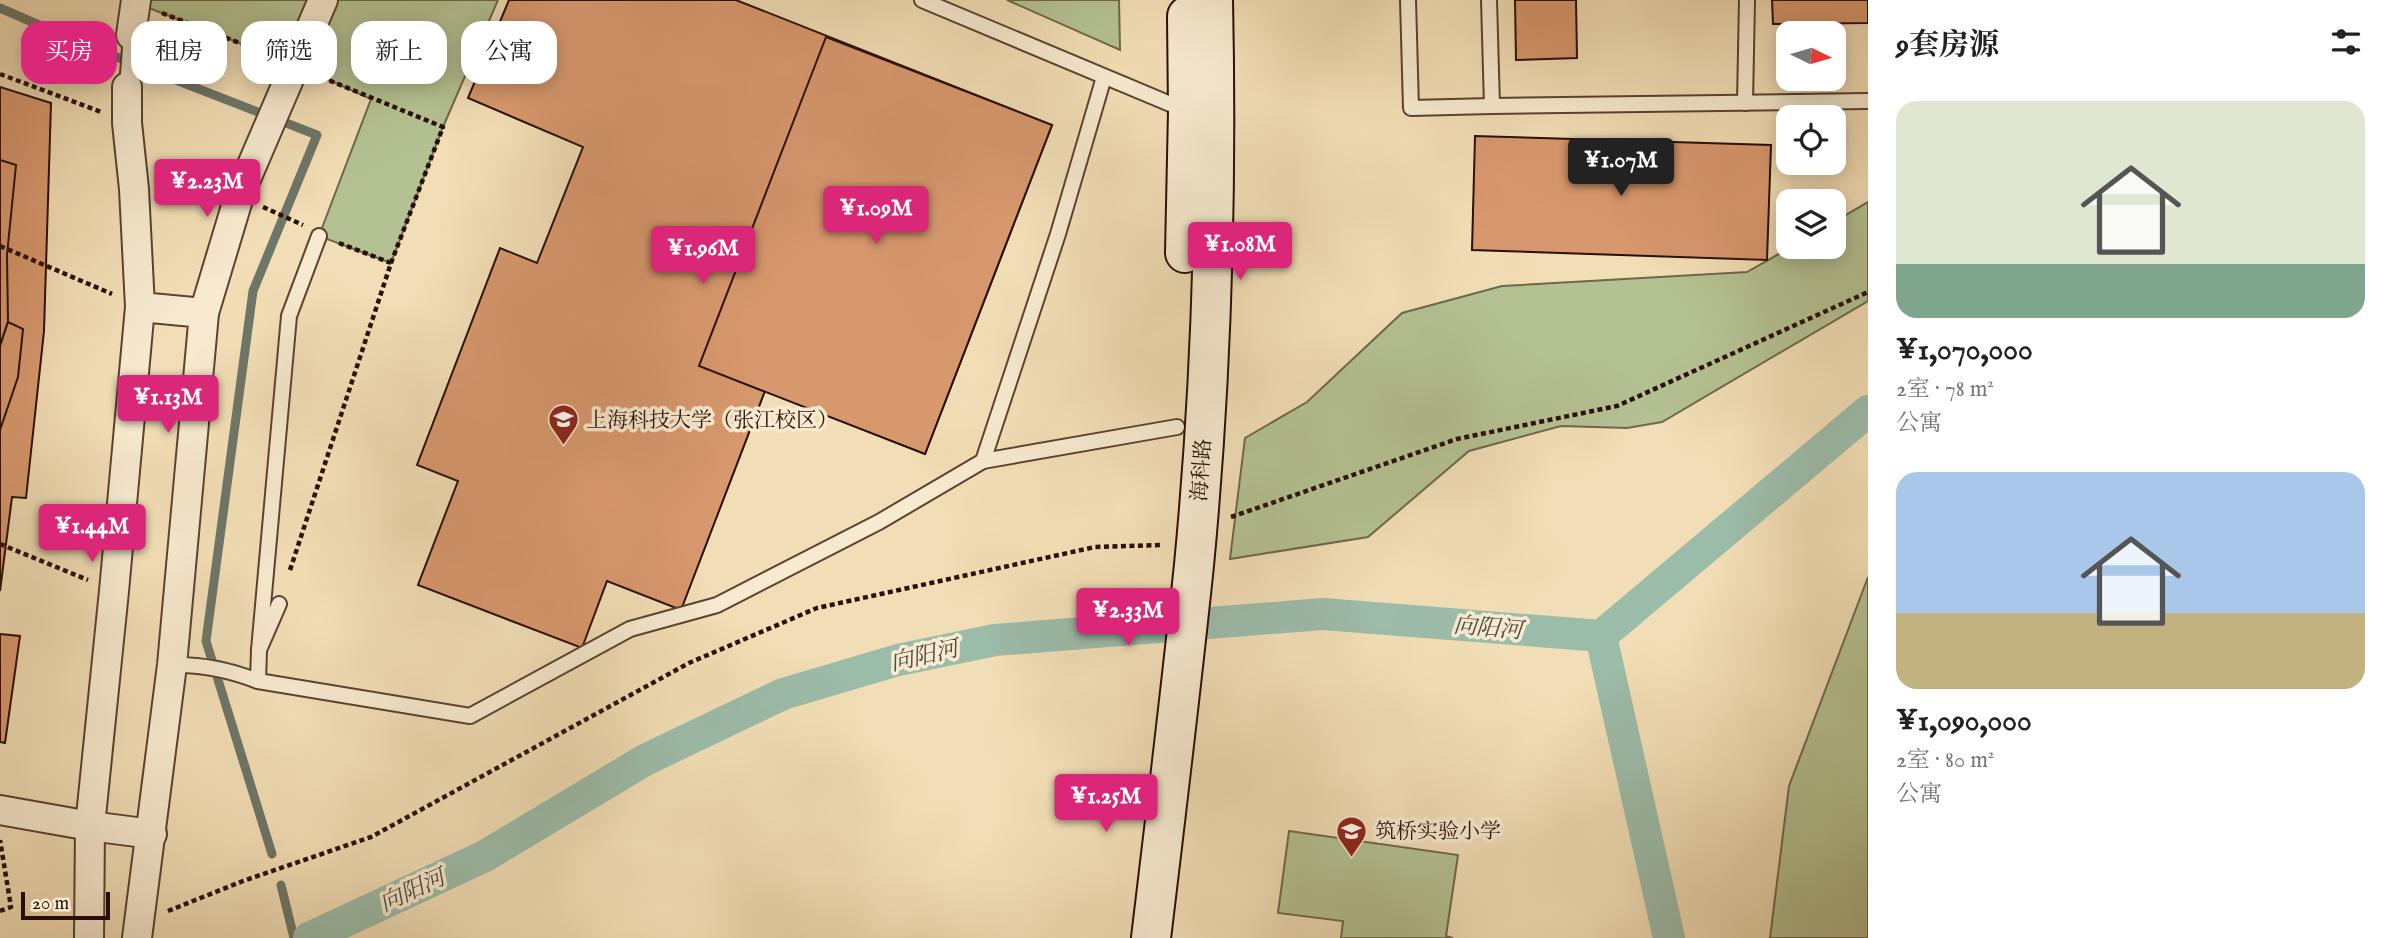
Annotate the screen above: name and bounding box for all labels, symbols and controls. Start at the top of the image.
chip: 买房 [21,21,117,84]
chip: 租房 [131,21,227,84]
chip: 筛选 [241,21,337,84]
chip: 新上 [351,21,447,84]
chip: 公寓 [461,21,557,84]
north arrow [1776,21,1846,91]
map controls [1776,21,1846,259]
icon: filters [2327,23,2365,61]
text: 9套房源 [1896,27,1999,65]
button: locate [1776,105,1846,175]
pin: ¥1.07M [1564,138,1678,198]
text: ¥1.07M [1584,146,1658,175]
icon: home [2068,147,2194,273]
pin: ¥2.23M [150,160,264,219]
text: ¥2.23M [170,167,244,196]
pin: ¥1.09M [819,187,933,246]
button: layers [1776,189,1846,259]
text: ¥1.09M [839,194,913,223]
pin: ¥1.08M [1183,222,1297,282]
pin: ¥1.96M [646,226,760,286]
text: ¥1.08M [1204,230,1276,259]
text: ¥1.96M [667,234,739,263]
text: ¥1,070,000 [1896,332,2033,370]
text: 2室 · 78 m² [1896,375,1994,404]
pin: ¥1.13M [111,376,225,435]
text: ¥1.13M [133,383,203,412]
school or university icon: 上海科技大学（张江校区） [546,403,580,447]
place label: 上海科技大学（张江校区） [586,408,838,435]
text: 公寓 [1896,409,1942,438]
street label: 海科路 [1187,438,1218,502]
pin: ¥1.44M [35,504,149,564]
text: ¥1.44M [55,512,129,541]
icon: home [2068,518,2194,644]
pin: ¥2.33M [1071,588,1185,648]
text: ¥2.33M [1092,596,1164,625]
water label: 向阳河 [1452,611,1527,646]
water label: 向阳河 [887,634,965,678]
text: ¥1,090,000 [1896,703,2032,741]
text: 2室 · 80 m² [1896,746,1994,775]
pin: ¥1.25M [1049,774,1163,834]
text: 公寓 [1896,780,1942,809]
text: ¥1.25M [1071,782,1141,811]
school or university icon: 筑桥实验小学 [1335,814,1369,858]
place label: 筑桥实验小学 [1375,819,1501,846]
water label: 向阳河 [375,862,454,919]
scale bar [21,889,110,921]
text: 20 m [32,892,69,916]

